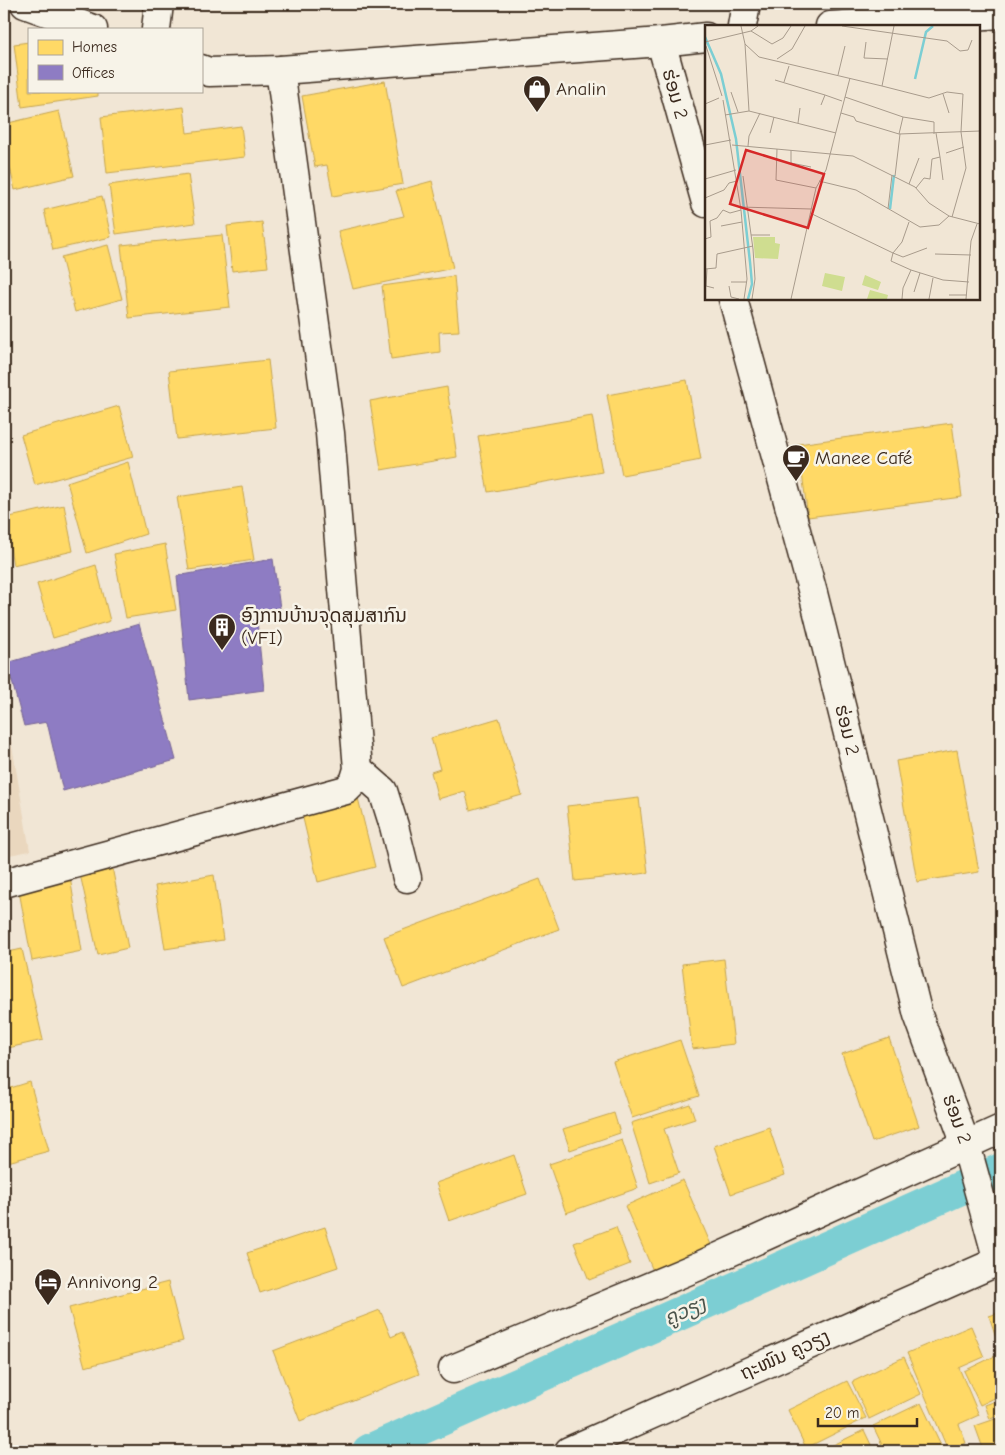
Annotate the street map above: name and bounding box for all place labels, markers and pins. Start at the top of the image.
shop icon: Analin [522,74,552,113]
place label: Analin [556,78,606,100]
cafe icon: Manee Café [781,443,811,482]
place label: Manee Café [815,447,912,469]
place label: ອົງການບ້ານຈຸດສຸມສາກົນ (VFI) [241,605,407,649]
building icon: ອົງການບ້ານຈຸດສຸມສາກົນ (VFI) [207,612,237,651]
hotel icon: Annivong 2 [33,1267,63,1306]
place label: Annivong 2 [67,1271,158,1293]

